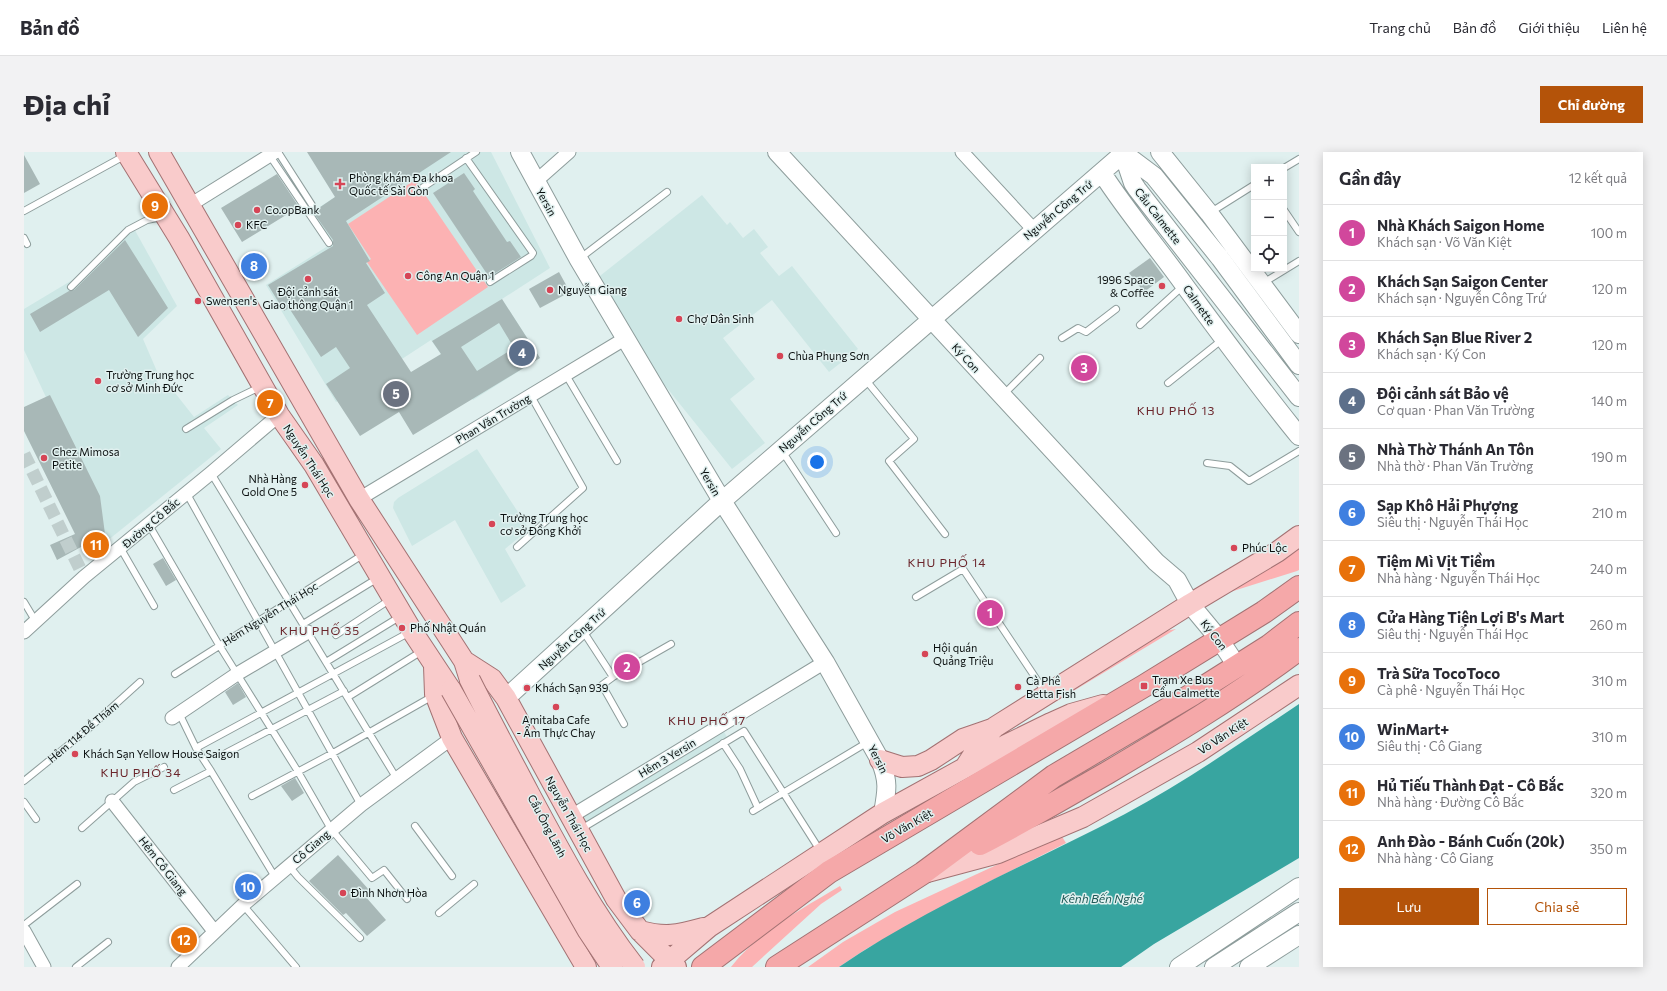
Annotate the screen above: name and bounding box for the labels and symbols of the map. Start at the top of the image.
place label: Phòng khám Đa khoa Quốc tế Sài Gòn [349,171,453,197]
street label: Nguyễn Công Trứ [1020,176,1096,242]
marker: Phòng khám Đa khoa Quốc tế Sài Gòn [334,178,346,190]
street label: Yersin [533,185,559,218]
street label: Cầu Calmette [1132,185,1184,246]
pin: 9 [142,191,168,221]
place label: Co.opBank [265,203,319,216]
marker: Co.opBank [252,205,262,215]
place label: KFC [246,218,267,231]
marker: KFC [233,220,243,230]
pin: 8 [241,251,267,281]
place label: Công An Quận 1 [416,269,494,282]
marker: Công An Quận 1 [403,271,413,281]
place label: 1996 Space & Coffee [1097,273,1154,299]
marker: Đội cảnh sát Giao thông Quận 1 [303,274,313,284]
marker: 1996 Space & Coffee [1157,281,1167,291]
place label: Nguyễn Giang [558,282,627,296]
street label: Calmette [1181,282,1218,327]
place label: Đội cảnh sát Giao thông Quận 1 [262,285,354,311]
marker: Nguyễn Giang [545,285,555,295]
place label: Swensen's [206,294,257,307]
marker: Swensen's [193,296,203,306]
place label: Chợ Dân Sinh [687,312,754,325]
marker: Chợ Dân Sinh [674,314,684,324]
pin: 4 [509,338,535,368]
street label: Ký Con [950,340,983,375]
place label: Chùa Phụng Sơn [788,349,869,362]
marker: Chùa Phụng Sơn [775,351,785,361]
pin: 3 [1071,353,1097,383]
place label: Trường Trung học cơ sở Minh Đức [106,368,194,394]
marker: Trường Trung học cơ sở Minh Đức [93,376,103,386]
pin: 5 [383,379,409,409]
street label: Nguyễn Công Trứ [775,387,850,455]
pin: 7 [257,388,283,418]
street label: Phan Văn Trường [453,391,533,446]
district label: KHU PHỐ 13 [1137,402,1215,417]
street label: Nguyễn Thái Học [281,421,339,500]
place label: Chez Mimosa Petite [52,445,119,471]
your location [807,452,827,472]
marker: Chez Mimosa Petite [39,453,49,463]
street label: Yersin [697,465,724,498]
place label: Nhà Hàng Gold One 5 [242,472,297,498]
marker: Nhà Hàng Gold One 5 [300,480,310,490]
street label: Đường Cô Bắc [118,494,182,551]
place label: Trường Trung học cơ sở Đồng Khởi [500,511,588,537]
marker: Trường Trung học cơ sở Đồng Khởi [487,519,497,529]
pin: 11 [83,530,109,560]
place label: Phúc Lộc [1242,541,1287,554]
marker: Phúc Lộc [1229,543,1239,553]
district label: KHU PHỐ 14 [907,554,987,569]
street label: Hẻm Nguyễn Thái Học [219,578,320,648]
pin: 1 [977,598,1003,628]
street label: Nguyễn Công Trứ [535,604,609,672]
street label: Ký Con [1198,617,1230,653]
place label: Phố Nhật Quán [410,621,486,634]
district label: KHU PHỐ 35 [280,622,360,637]
marker: Phố Nhật Quán [397,623,407,633]
place label: Hội quán Quảng Triệu [933,641,994,667]
marker: Hội quán Quảng Triệu [920,649,930,659]
pin: 2 [614,652,640,682]
place label: Trạm Xe Bus Cầu Calmette [1152,673,1220,699]
place label: Cà Phê Betta Fish [1026,674,1076,700]
place label: Khách Sạn 939 [535,681,609,694]
marker: Trạm Xe Bus Cầu Calmette [1139,681,1149,691]
marker: Cà Phê Betta Fish [1013,682,1023,692]
marker: Khách Sạn 939 [522,683,532,693]
street label: Hẻm 114 Ðề Thám [45,698,121,765]
marker: Amitaba Cafe - Ẩm Thực Chay [551,702,561,712]
district label: KHU PHỐ 17 [668,712,746,727]
place label: Amitaba Cafe - Ẩm Thực Chay [516,713,596,739]
street label: Võ Văn Kiệt [1195,714,1251,757]
street label: Hẻm 3 Yersin [636,735,698,780]
street label: Yersin [866,742,891,775]
place label: Khách Sạn Yellow House Saigon [83,747,239,760]
marker: Khách Sạn Yellow House Saigon [70,749,80,759]
district label: KHU PHỐ 34 [101,764,181,779]
street label: Nguyễn Thái Học [543,773,596,854]
street label: Cầu Ông Lãnh [525,792,570,859]
street label: Võ Văn Kiệt [879,805,935,845]
street label: Cô Giang [289,827,332,866]
street label: Hẻm Cô Giang [136,834,190,898]
pin: 10 [235,872,261,902]
place label: Đình Nhơn Hòa [350,886,427,899]
marker: Đình Nhơn Hòa [338,888,348,898]
pin: 6 [624,888,650,918]
water label: Kênh Bến Nghé [1061,891,1144,905]
pin: 12 [171,925,197,955]

